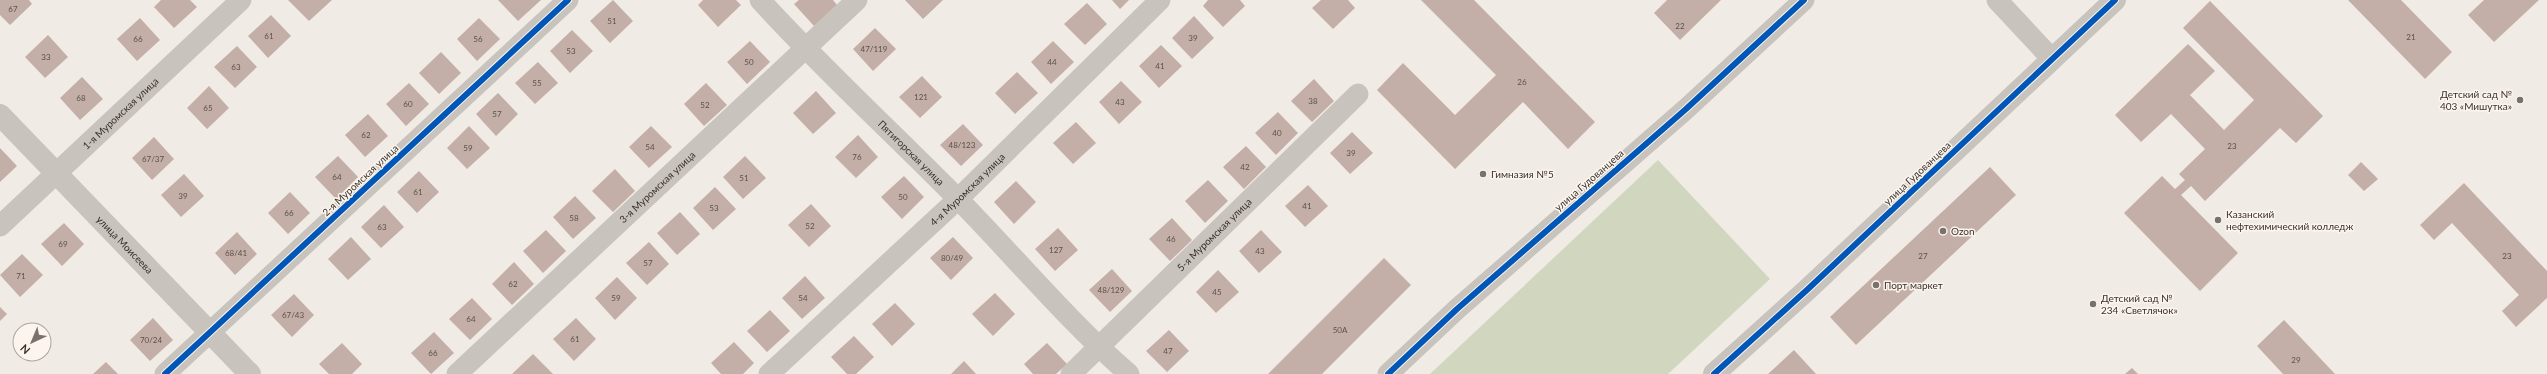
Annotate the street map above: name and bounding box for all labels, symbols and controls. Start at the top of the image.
house number: 67 [8,4,18,14]
house number: 51 [607,16,617,26]
house number: 22 [1675,21,1685,31]
house number: 61 [264,31,274,41]
house number: 21 [2406,32,2416,42]
house number: 39 [1188,33,1198,43]
house number: 66 [133,34,143,44]
house number: 56 [473,34,483,44]
house number: 47/119 [861,44,888,54]
house number: 53 [566,46,576,56]
house number: 33 [41,52,51,62]
house number: 50 [744,57,754,67]
house number: 44 [1047,57,1057,67]
house number: 41 [1155,61,1165,71]
house number: 63 [231,62,241,72]
street label: 1-я Муромская улица [80,75,161,152]
house number: 26 [1517,77,1527,87]
house number: 55 [532,78,542,88]
place label: Детский сад № 403 «Мишутка» [2440,88,2512,112]
house number: 121 [914,92,928,102]
house number: 68 [76,93,86,103]
marker: Детский сад № 403 «Мишутка» [2515,95,2525,105]
house number: 38 [1308,96,1318,106]
house number: 43 [1115,97,1125,107]
house number: 60 [403,99,413,109]
house number: 52 [700,100,710,110]
house number: 65 [203,103,213,113]
house number: 57 [492,109,502,119]
street label: Пятигорская улица [876,118,947,188]
house number: 40 [1272,128,1282,138]
house number: 62 [361,130,371,140]
street label: улица Гудованцева [1881,139,1953,207]
house number: 48/123 [949,140,976,150]
house number: 23 [2227,141,2237,151]
street label: 2-я Муромская улица [320,142,400,218]
house number: 54 [645,142,655,152]
house number: 59 [463,143,473,153]
street label: улица Гудованцева [1552,147,1626,213]
street label: 3-я Муромская улица [617,148,698,225]
house number: 39 [1346,148,1356,158]
street label: 4-я Муромская улица [927,150,1007,228]
house number: 76 [852,152,862,162]
house number: 67/37 [142,154,164,164]
house number: 42 [1240,162,1250,172]
place label: Гимназия №5 [1491,168,1554,180]
marker: Гимназия №5 [1478,169,1488,179]
house number: 64 [332,172,342,182]
house number: 51 [739,173,749,183]
house number: 61 [413,187,423,197]
house number: 39 [178,191,188,201]
house number: 50 [898,192,908,202]
street label: 5-я Муромская улица [1174,195,1254,273]
house number: 41 [1302,201,1312,211]
house number: 53 [709,203,719,213]
house number: 66 [284,208,294,218]
place label: Казанский нефтехимический колледж [2226,208,2353,232]
street label: улица Моисеева [94,213,156,276]
house number: 58 [569,213,579,223]
marker: Казанский нефтехимический колледж [2213,215,2223,225]
house number: 52 [805,221,815,231]
house number: 63 [377,222,387,232]
place label: Ozon [1951,225,1975,237]
marker: Ozon [1938,226,1948,236]
house number: 46 [1166,234,1176,244]
house number: 69 [58,239,68,249]
house number: 127 [1049,245,1063,255]
house number: 43 [1255,246,1265,256]
house number: 68/41 [225,248,247,258]
house number: 27 [1918,251,1928,261]
house number: 23 [2502,251,2512,261]
house number: 80/49 [941,253,963,263]
house number: 57 [643,258,653,268]
house number: 71 [16,271,26,281]
house number: 62 [508,279,518,289]
place label: Порт маркет [1884,279,1943,291]
marker: Порт маркет [1871,280,1881,290]
house number: 48/129 [1098,285,1125,295]
house number: 45 [1212,287,1222,297]
place label: Детский сад № 234 «Светлячок» [2101,292,2178,316]
house number: 59 [611,293,621,303]
house number: 54 [798,293,808,303]
marker: Детский сад № 234 «Светлячок» [2088,299,2098,309]
house number: 67/43 [282,310,304,320]
house number: 64 [466,314,476,324]
north arrow [12,322,52,362]
house number: 50А [1333,325,1348,335]
house number: 61 [570,334,580,344]
house number: 70/24 [140,335,162,345]
text: N [17,342,32,357]
house number: 47 [1163,346,1173,356]
house number: 66 [428,348,438,358]
house number: 29 [2291,355,2301,365]

